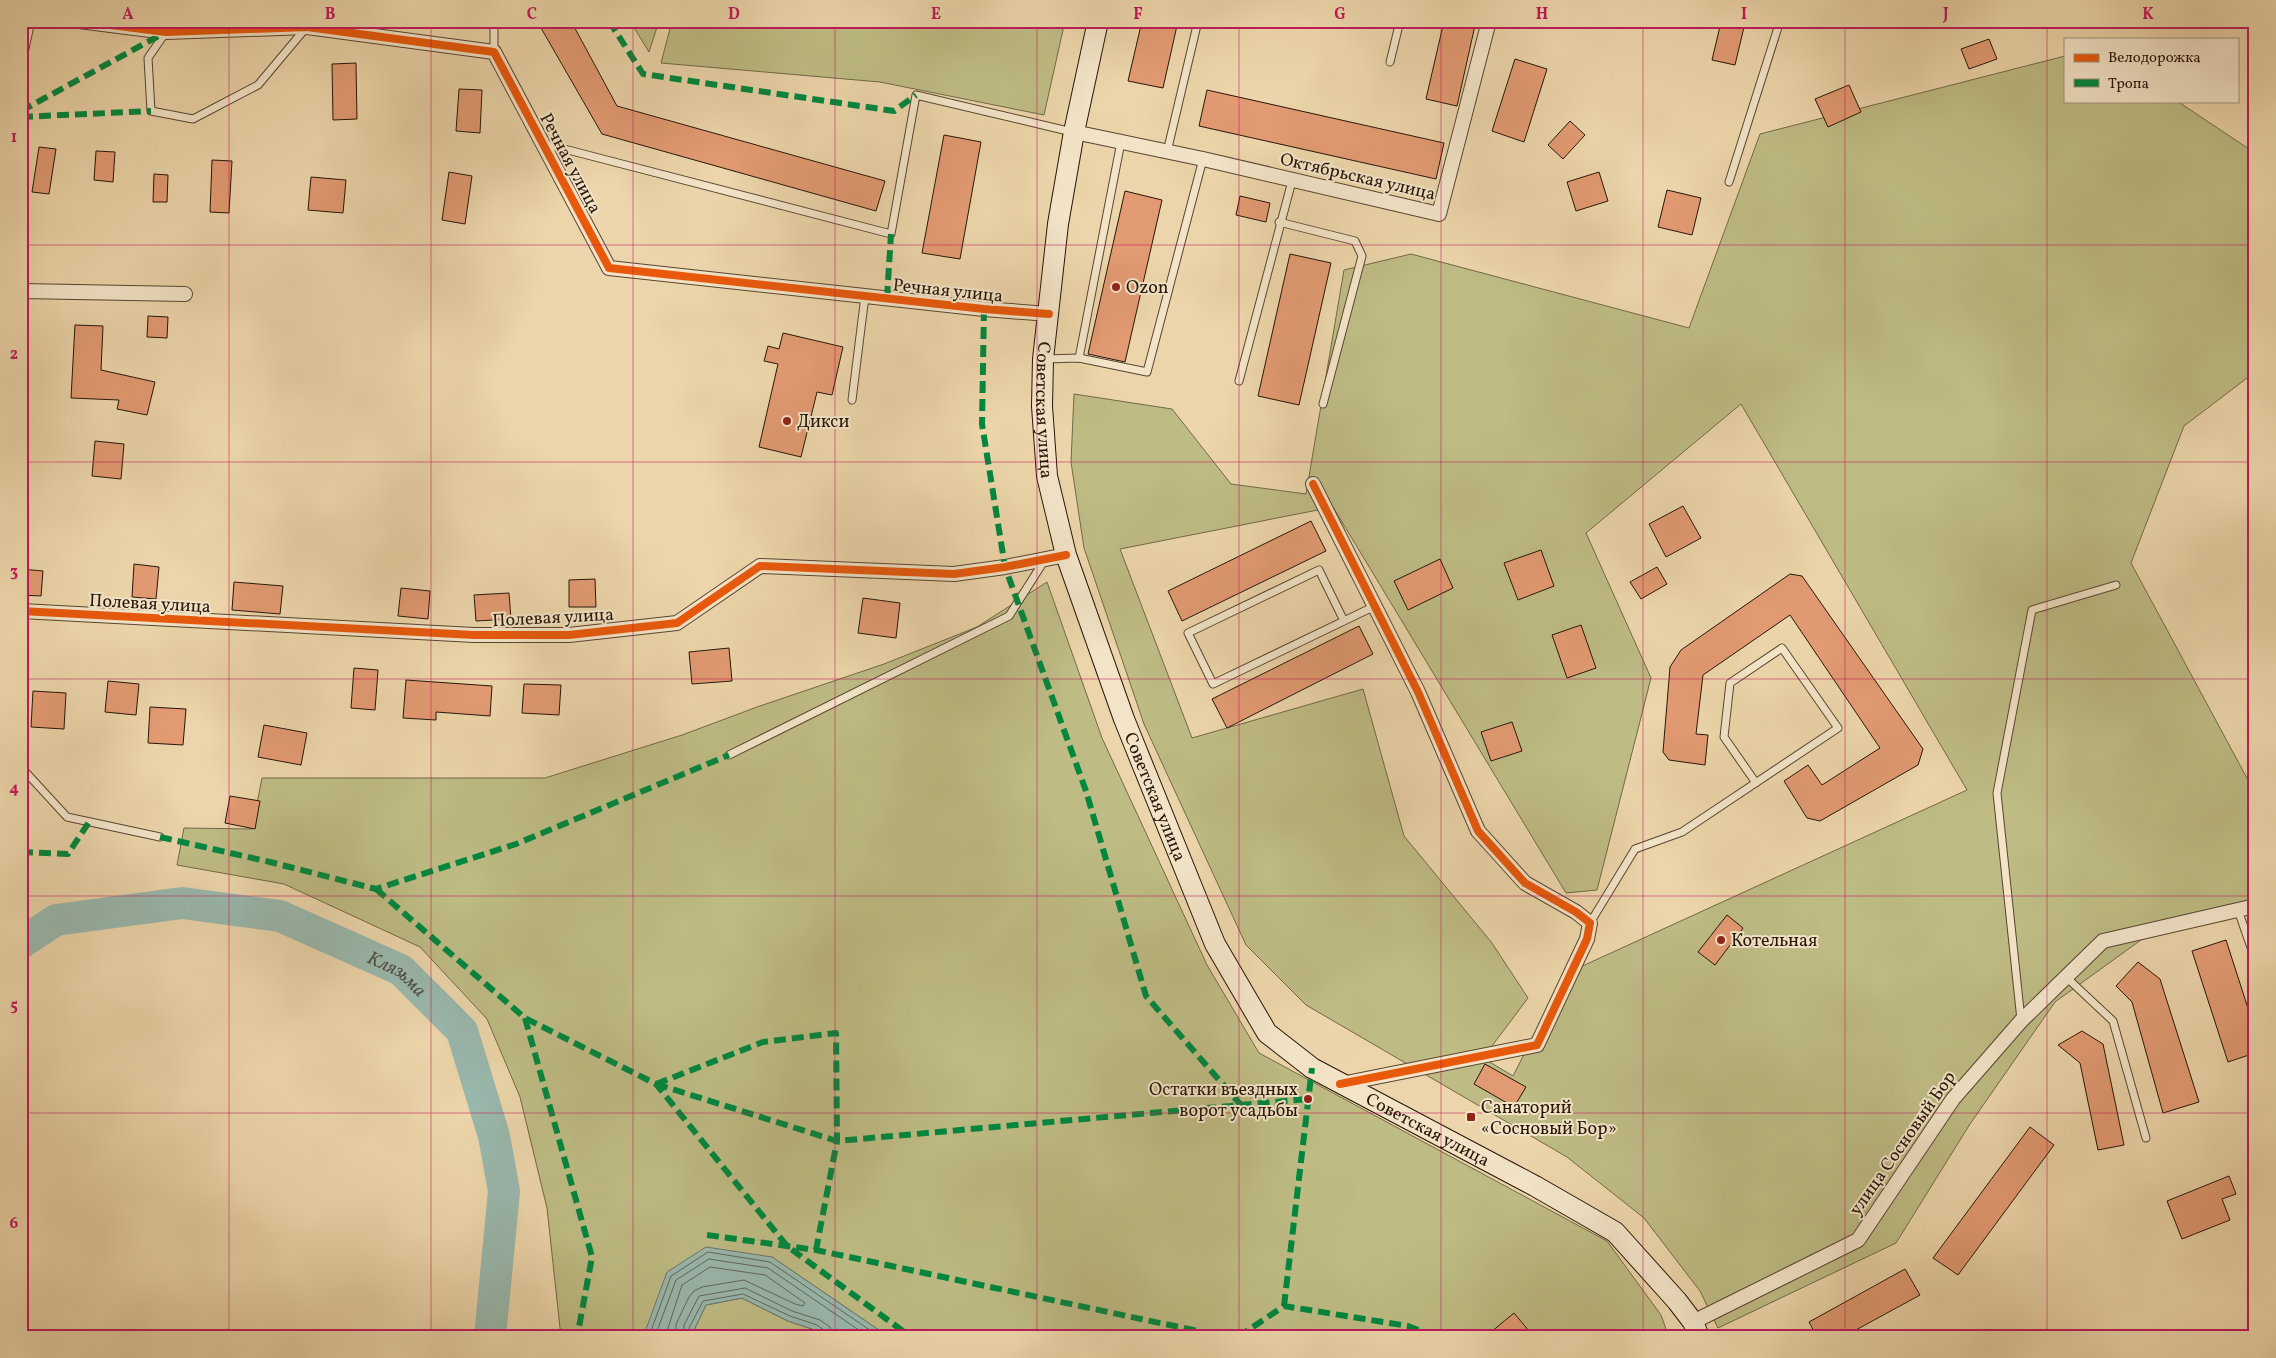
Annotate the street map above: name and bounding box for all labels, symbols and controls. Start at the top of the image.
text: A [122,4,134,26]
text: B [325,4,336,26]
text: C [527,4,537,26]
text: D [728,4,740,26]
text: E [931,4,941,26]
text: F [1133,4,1143,26]
text: G [1334,4,1346,26]
text: H [1536,4,1548,26]
text: I [1741,4,1747,26]
text: J [1942,4,1949,26]
text: K [2142,4,2154,26]
legend [2064,38,2238,102]
text: Велодорожка [2108,48,2201,69]
text: Тропа [2108,74,2149,95]
street label: Речная улица [533,109,607,219]
text: 1 [11,127,17,149]
street label: Октябрьская улица [1277,147,1438,208]
street label: Речная улица [891,273,1004,310]
place label: Ozon [1126,276,1169,301]
marker: Ozon [1110,281,1122,293]
street label: Советская улица [1028,340,1058,480]
text: 2 [10,344,18,366]
place label: Дикси [797,410,849,435]
marker: Дикси [781,415,793,427]
text: 3 [10,561,18,583]
street label: Полевая улица [88,589,211,620]
street label: Полевая улица [492,603,615,634]
street label: Советская улица [1117,729,1191,866]
text: 4 [9,778,19,800]
place label: Котельная [1731,929,1817,954]
marker: Котельная [1715,934,1727,946]
water label: Клязьма [363,946,432,1004]
text: 5 [10,995,18,1017]
street label: улица Сосновый Бор [1844,1067,1963,1221]
place label: Остатки въездных ворот усадьбы [1149,1078,1298,1124]
street label: Советская улица [1361,1087,1494,1174]
marker: Остатки въездных ворот усадьбы [1302,1093,1314,1105]
place label: Санаторий «Сосновый Бор» [1481,1096,1617,1142]
marker: Санаторий «Сосновый Бор» [1465,1111,1477,1123]
text: 6 [10,1213,19,1235]

